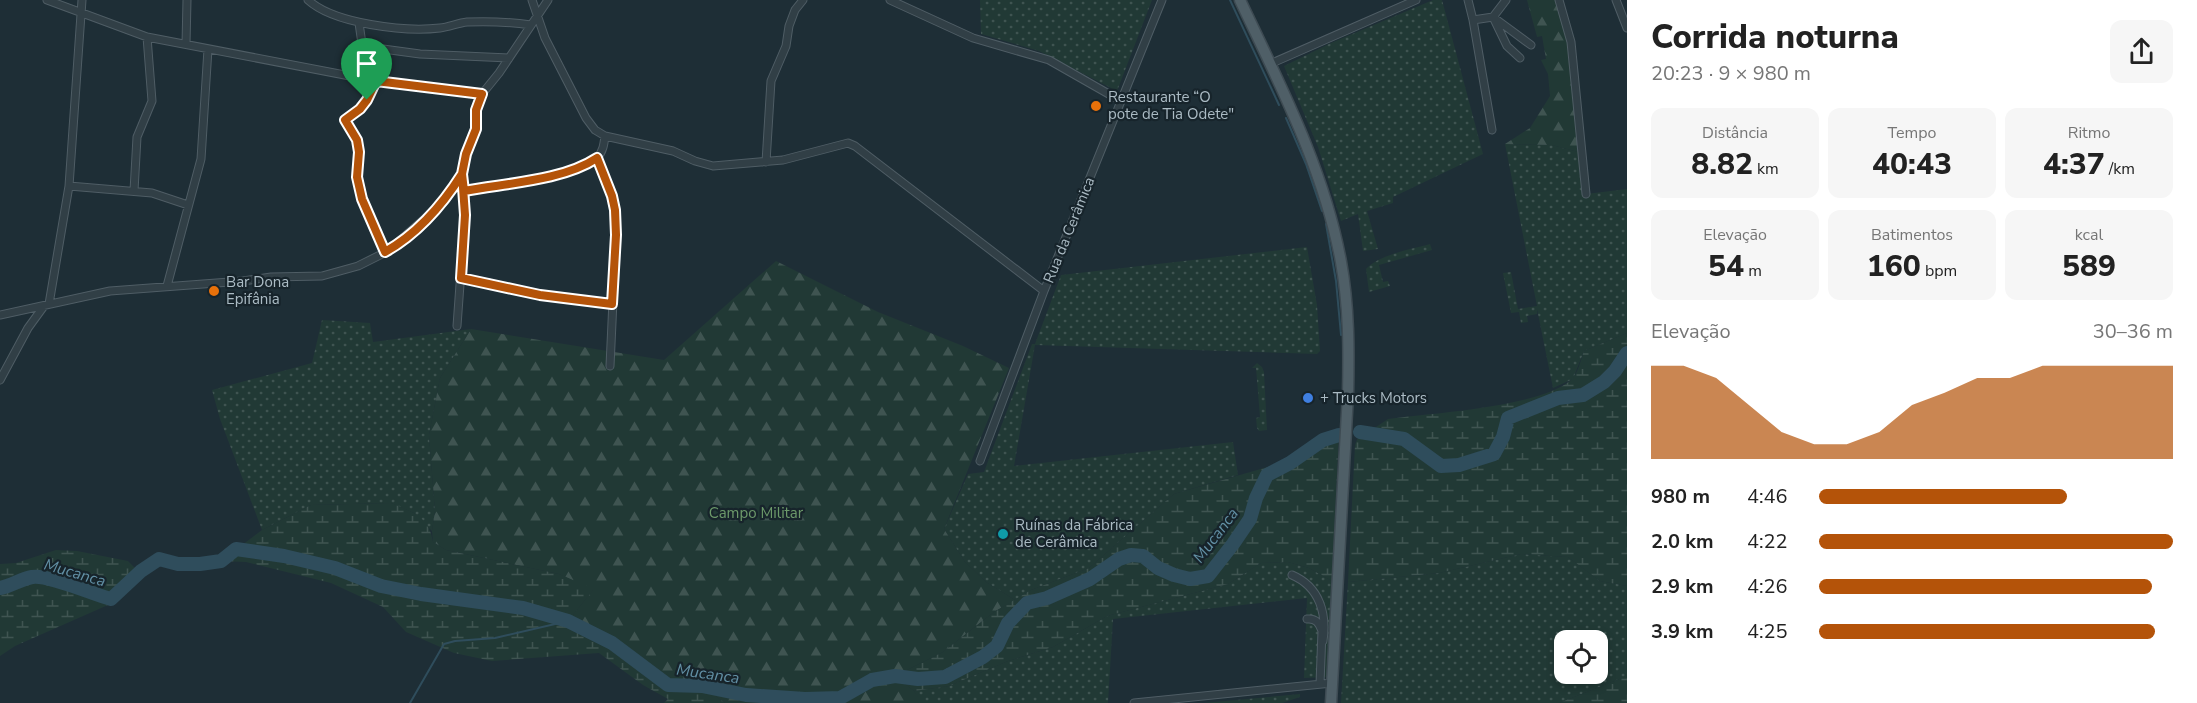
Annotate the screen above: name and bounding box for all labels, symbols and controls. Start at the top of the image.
text: Corrida noturna [1651,15,1899,60]
button: share [2110,20,2173,83]
pin [341,38,392,100]
icon: arrive [350,47,383,80]
text: 20:23 · 9 × 980 m [1651,60,1811,87]
place label: Restaurante “O pote de Tia Odete" [1108,87,1234,124]
marker: Restaurante “O pote de Tia Odete" [1089,99,1103,113]
text: Distância [1702,122,1768,144]
text: Tempo [1888,122,1936,144]
text: Ritmo [2068,122,2110,144]
text: 8.82 [1691,144,1753,185]
text: 40:43 [1872,144,1952,185]
text: 4:37 [2043,144,2105,185]
text: km [1753,158,1779,180]
text: /km [2105,158,2135,180]
street label: Rua da Cerâmica [1039,174,1099,286]
text: Elevação [1703,224,1767,246]
text: Batimentos [1871,224,1953,246]
text: kcal [2075,224,2103,246]
text: 54 [1708,246,1744,287]
text: 160 [1867,246,1921,287]
text: 589 [2062,246,2116,287]
text: m [1744,260,1762,282]
text: bpm [1921,260,1957,282]
place label: Bar Dona Epifânia [226,272,289,309]
marker: Bar Dona Epifânia [207,284,221,298]
text: Elevação [1651,318,1731,345]
text: 30–36 m [2093,318,2173,345]
place label: + Trucks Motors [1320,388,1427,408]
marker: + Trucks Motors [1301,391,1315,405]
text: 980 m [1651,483,1710,510]
text: 4:46 [1747,483,1788,510]
park label: Campo Militar [709,503,804,523]
water label: Mucanca [1188,504,1244,568]
place label: Ruínas da Fábrica de Cerâmica [1015,515,1133,552]
marker: Ruínas da Fábrica de Cerâmica [996,527,1010,541]
text: 2.0 km [1651,528,1714,555]
text: 4:22 [1747,528,1788,555]
water label: Mucanca [41,554,108,592]
text: 2.9 km [1651,573,1714,600]
text: 4:26 [1747,573,1788,600]
text: 3.9 km [1651,618,1714,645]
text: 4:25 [1747,618,1788,645]
map controls [1554,630,1608,684]
button: locate [1554,630,1608,684]
water label: Mucanca [675,659,741,689]

